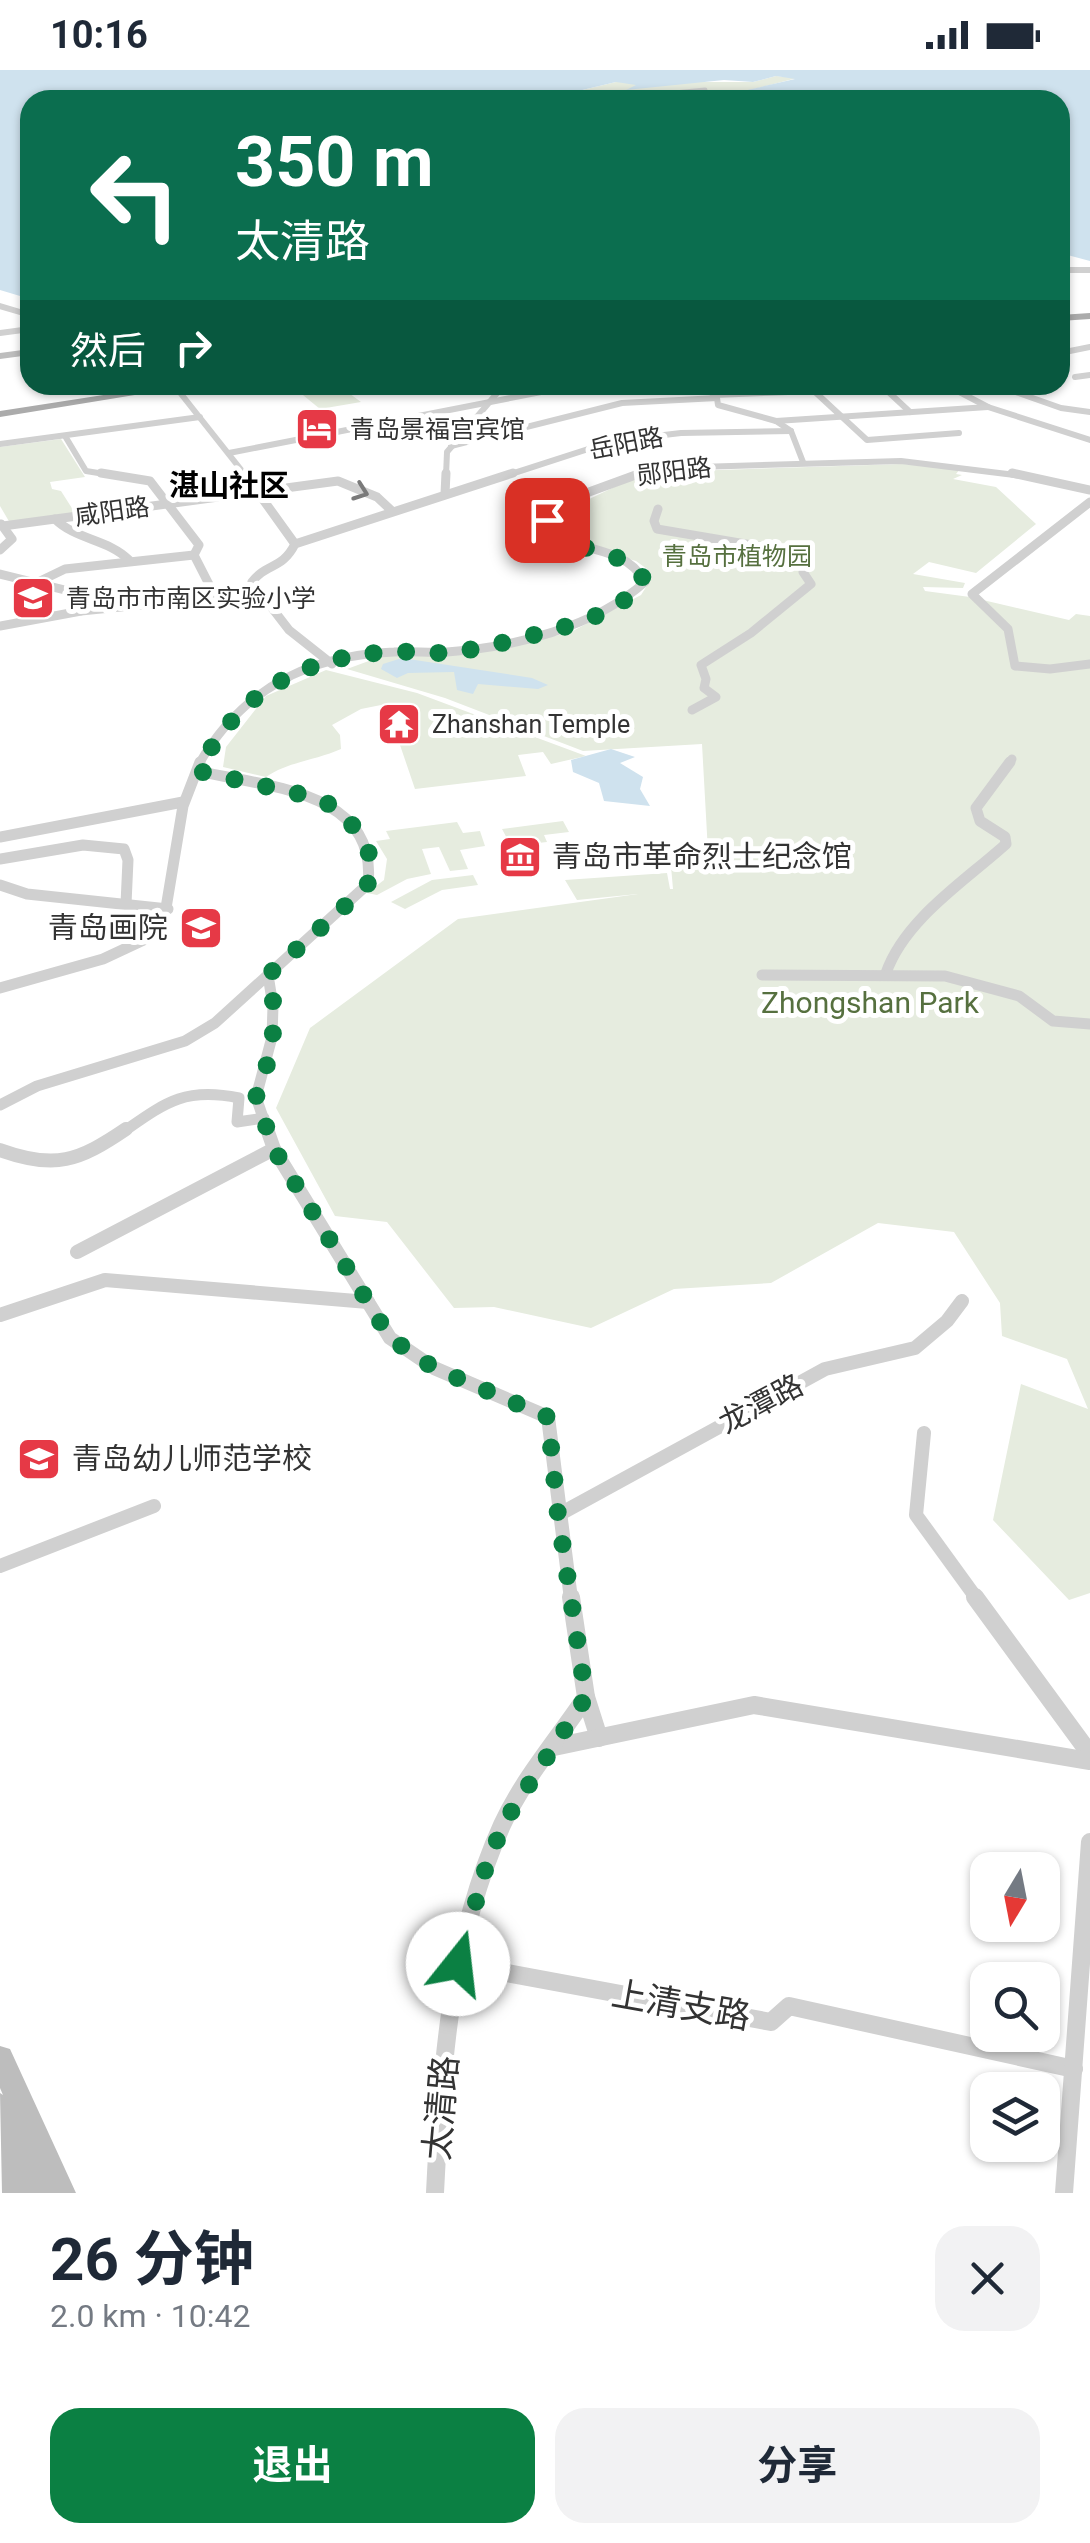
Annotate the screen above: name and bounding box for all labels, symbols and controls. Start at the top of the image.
text: 10:16 [50,13,148,57]
text: 350 m [235,121,434,203]
icon: left [70,130,200,260]
text: 太清路 [235,215,370,268]
icon: right [166,320,221,375]
text: 然后 [70,329,146,373]
hotel icon: 青岛景福宫宾馆 [294,406,340,452]
place label: 青岛景福宫宾馆 [350,415,525,444]
street label: 岳阳路 [587,422,666,465]
street label: 郧阳路 [635,453,713,490]
district label: 湛山社区 [169,468,289,503]
pin [505,478,590,563]
one-way arrow [352,480,369,501]
street label: 咸阳路 [73,492,151,531]
icon: arrive [520,493,575,548]
park label: 青岛市植物园 [662,542,812,571]
school or university icon: 青岛市市南区实验小学 [10,575,56,621]
place label: 青岛市市南区实验小学 [66,584,316,613]
temple icon: Zhanshan Temple [376,701,422,747]
place label: Zhanshan Temple [432,710,630,739]
museum icon: 青岛市革命烈士纪念馆 [497,834,543,880]
place label: 青岛市革命烈士纪念馆 [552,839,852,874]
school or university icon: 青岛画院 [178,905,224,951]
place label: 青岛画院 [48,910,168,945]
park label: Zhongshan Park [761,985,980,1020]
street label: 龙潭路 [713,1367,809,1440]
school or university icon: 青岛幼儿师范学校 [16,1436,62,1482]
place label: 青岛幼儿师范学校 [72,1441,312,1476]
north arrow [970,1852,1060,1942]
map controls [970,1852,1060,2162]
position arrow [406,1912,510,2016]
button: search [970,1962,1060,2052]
street label: 上清支路 [608,1973,753,2038]
street label: 太清路 [416,2054,466,2162]
button: layers [970,2072,1060,2162]
text: 26 分钟 [50,2224,254,2295]
button: close [935,2226,1040,2331]
text: 2.0 km · 10:42 [50,2297,251,2335]
button: 退出 [50,2408,535,2523]
button: 分享 [555,2408,1040,2523]

